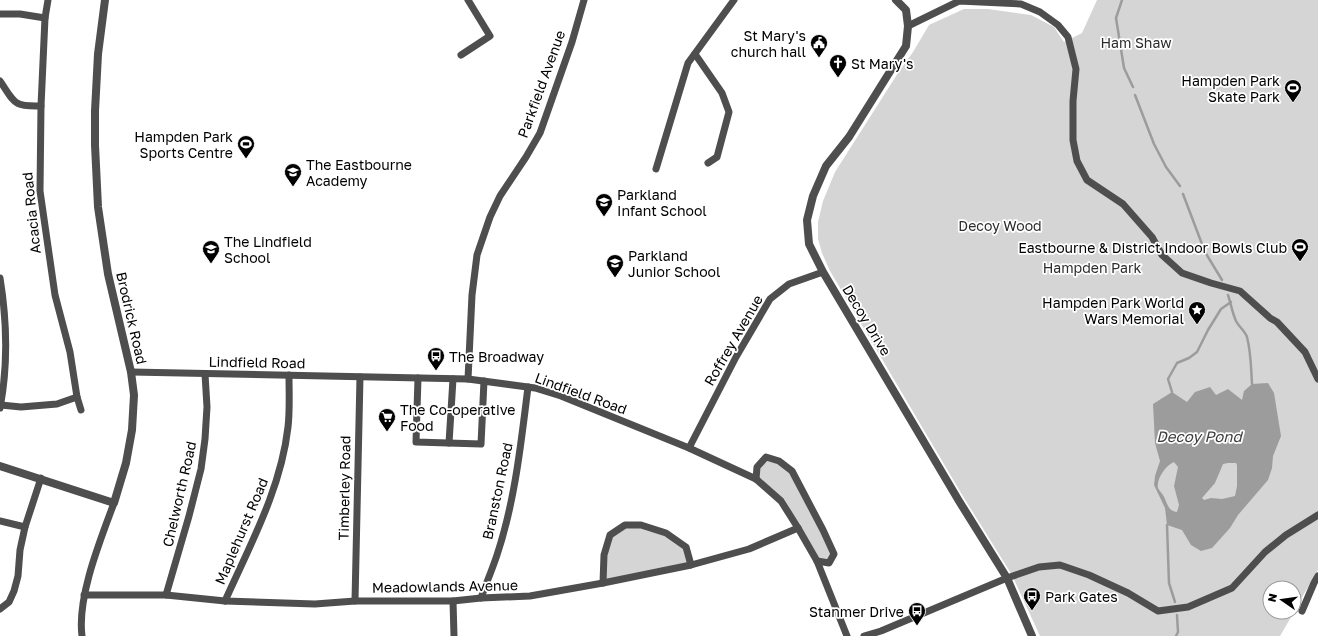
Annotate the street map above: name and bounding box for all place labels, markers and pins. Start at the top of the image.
place label: St Mary's church hall [731,27,806,60]
public building icon: St Mary's church hall [809,33,829,58]
church icon: St Mary's [828,53,848,78]
place label: St Mary's [851,55,914,72]
place label: Hampden Park Skate Park [1181,72,1280,105]
sports icon: Hampden Park Skate Park [1283,78,1303,103]
place label: Hampden Park Sports Centre [134,128,233,161]
sports icon: Hampden Park Sports Centre [236,134,256,159]
place label: The Eastbourne Academy [306,156,412,189]
school or university icon: The Eastbourne Academy [283,162,303,187]
place label: Parkland Infant School [617,186,707,219]
school or university icon: Parkland Infant School [594,192,614,217]
place label: The Lindfield School [224,233,312,266]
sports icon: Eastbourne & District Indoor Bowls Club [1290,237,1310,262]
school or university icon: The Lindfield School [201,239,221,264]
place label: Eastbourne & District Indoor Bowls Club [1018,239,1287,256]
place label: Parkland Junior School [628,247,720,280]
school or university icon: Parkland Junior School [605,253,625,278]
place label: Hampden Park World Wars Memorial [1042,294,1184,327]
place icon: Hampden Park World Wars Memorial [1187,300,1207,325]
bus stop icon: The Broadway [426,346,446,371]
place label: The Broadway [449,348,544,365]
place label: The Co-operative Food [400,401,515,434]
supermarket icon: The Co-operative Food [377,407,397,432]
bus stop icon: Park Gates [1022,586,1042,611]
place label: Park Gates [1045,588,1118,605]
bus stop icon: Stanmer Drive [907,601,927,626]
place label: Stanmer Drive [809,603,904,620]

